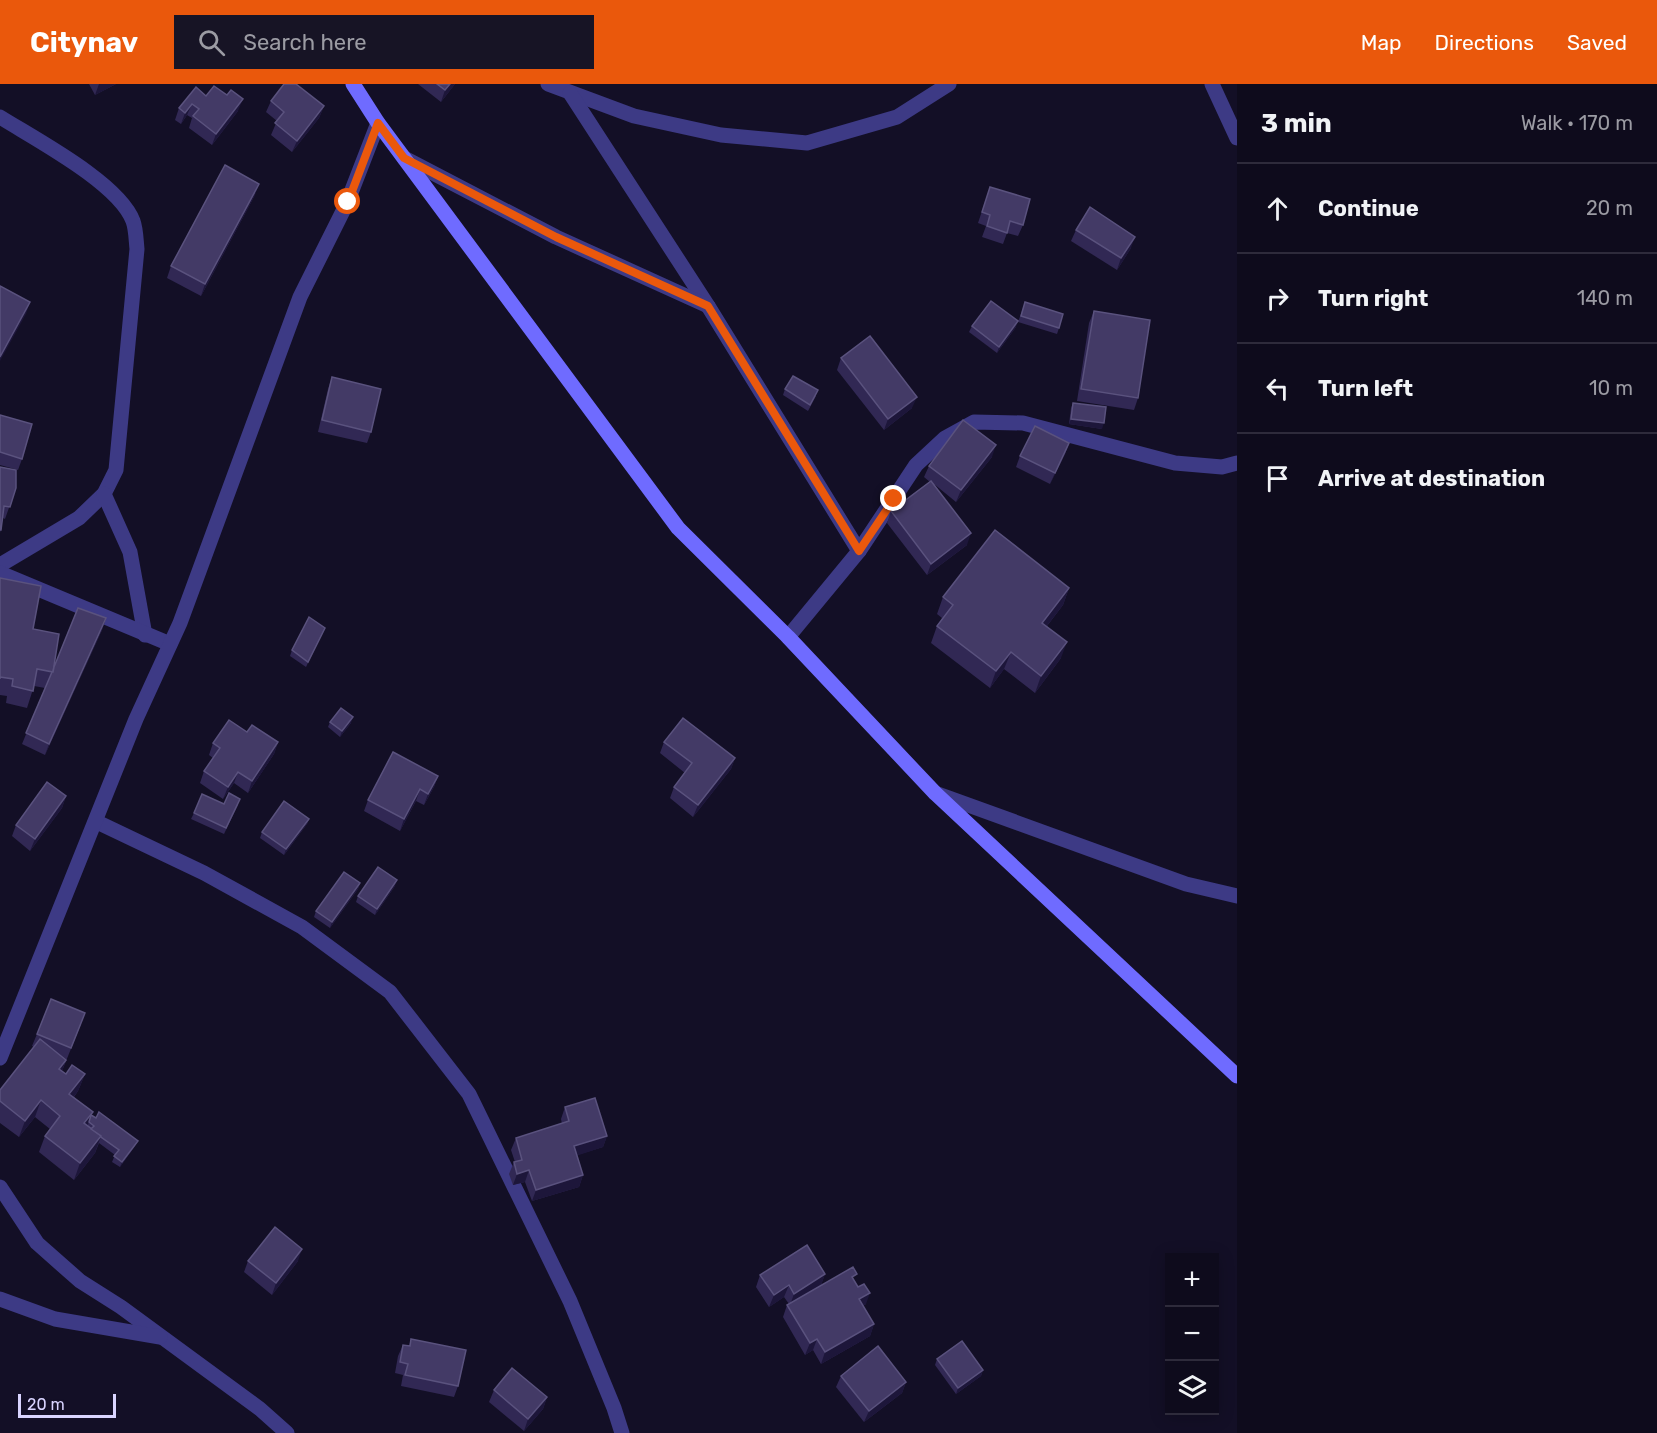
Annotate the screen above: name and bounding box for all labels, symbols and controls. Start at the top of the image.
search box [174,15,594,69]
text: Citynav [30,26,138,59]
icon: search [195,26,228,59]
text: Search here [243,29,367,56]
text: Map [1361,30,1402,55]
text: Directions [1435,30,1534,55]
text: Saved [1567,30,1627,55]
text: 3 min [1261,108,1332,139]
text: Walk · 170 m [1521,111,1633,135]
route start [334,188,360,214]
icon: ahead [1261,192,1294,225]
text: Continue [1318,195,1419,222]
text: 20 m [1586,196,1633,220]
icon: right [1261,282,1294,315]
text: Turn right [1318,285,1428,312]
text: 140 m [1577,286,1633,310]
icon: left [1261,372,1294,405]
text: Turn left [1318,375,1413,402]
text: 10 m [1589,376,1633,400]
icon: arrive [1261,462,1294,495]
text: Arrive at destination [1318,465,1545,492]
route end [880,485,906,511]
map controls [1165,1253,1219,1415]
button: + [1165,1253,1219,1307]
button: − [1165,1307,1219,1361]
button: layers [1165,1361,1219,1415]
scale bar [18,1391,116,1418]
text: 20 m [27,1395,65,1414]

